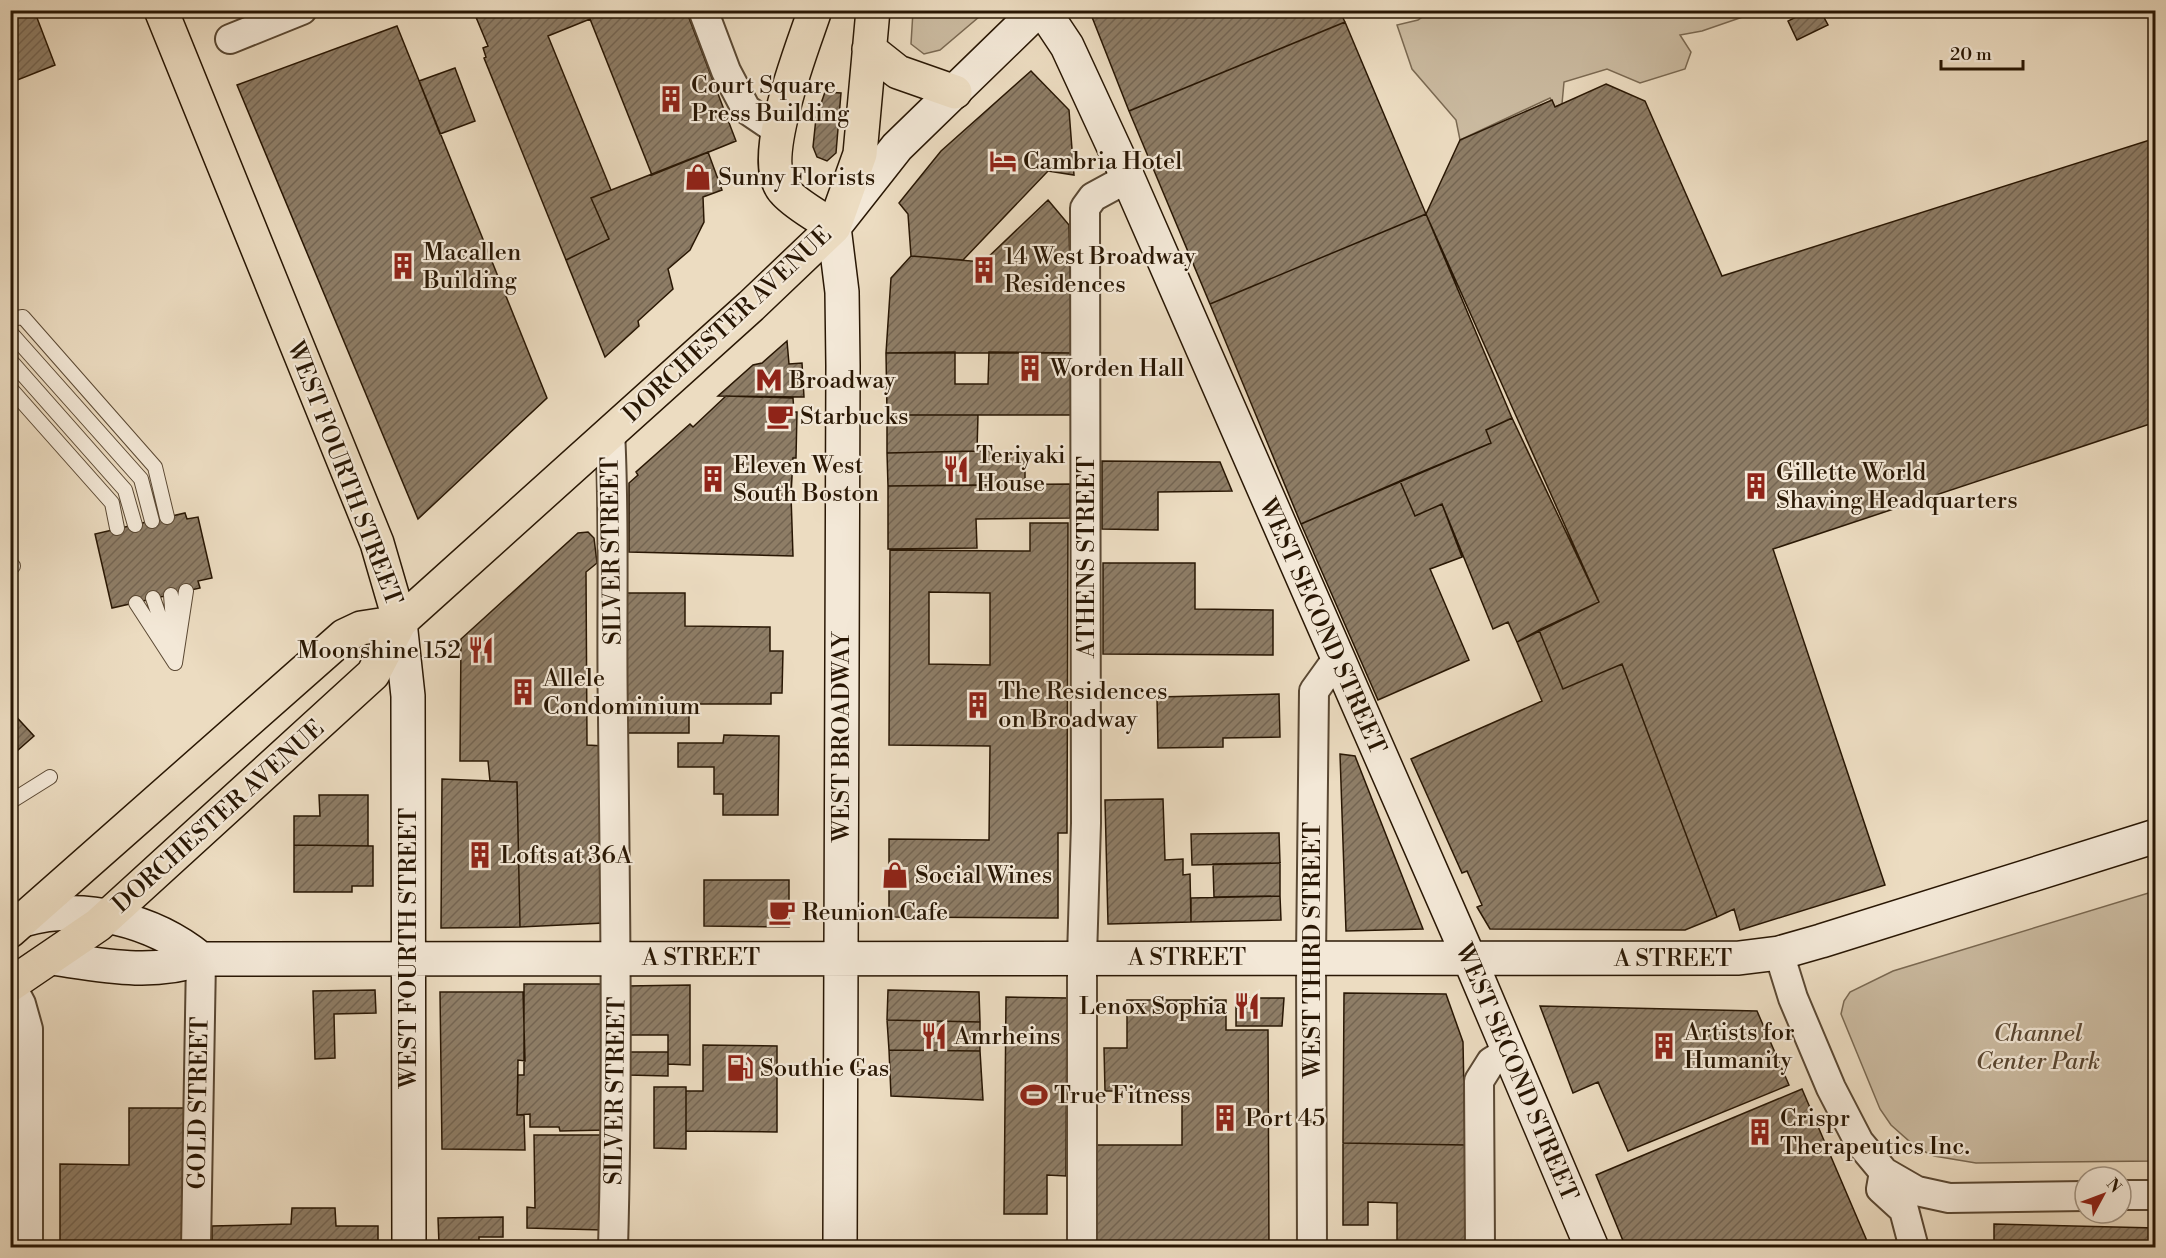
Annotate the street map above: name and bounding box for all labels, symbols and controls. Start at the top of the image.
scale bar [1941,33,2024,71]
text: 20 m [1950,43,1992,66]
place label: Court Square Press Building [691,71,850,129]
building icon: Court Square Press Building [656,84,686,114]
hotel icon: Cambria Hotel [988,146,1018,176]
place label: Cambria Hotel [1023,147,1182,177]
shop icon: Sunny Florists [683,162,713,192]
place label: Sunny Florists [718,163,875,193]
street label: DORCHESTER AVENUE [617,220,838,429]
place label: Macallen Building [422,238,521,296]
place label: 14 West Broadway Residences [1004,242,1196,300]
building icon: Macallen Building [388,251,418,281]
building icon: 14 West Broadway Residences [969,255,999,285]
street label: WEST FOURTH STREET [279,336,408,610]
building icon: Worden Hall [1015,353,1045,383]
place label: Worden Hall [1049,354,1184,384]
metro station icon: Broadway [754,365,784,395]
place label: Broadway [788,366,896,396]
cafe icon: Starbucks [765,401,795,431]
place label: Starbucks [800,402,908,432]
place label: Teriyaki House [976,441,1066,499]
place label: Eleven West South Boston [733,451,879,509]
restaurant icon: Teriyaki House [941,454,971,484]
street label: SILVER STREET [595,456,629,645]
street label: ATHENS STREET [1072,456,1102,659]
place label: Gillette World Shaving Headquarters [1776,458,2018,516]
building icon: Eleven West South Boston [698,464,728,494]
building icon: Gillette World Shaving Headquarters [1741,471,1771,501]
street label: WEST SECOND STREET [1252,493,1392,759]
street label: WEST BROADWAY [827,631,857,843]
restaurant icon: Moonshine 152 [466,635,496,665]
place label: Moonshine 152 [297,636,461,666]
place label: Allele Condominium [542,664,700,722]
building icon: Allele Condominium [508,677,538,707]
place label: The Residences on Broadway [998,677,1168,735]
building icon: The Residences on Broadway [963,690,993,720]
street label: DORCHESTER AVENUE [107,714,331,920]
street label: WEST FOURTH STREET [394,808,424,1089]
street label: WEST THIRD STREET [1298,822,1328,1079]
building icon: Lofts at 36A [465,840,495,870]
place label: Lofts at 36A [500,841,633,871]
shop icon: Social Wines [880,860,910,890]
place label: Social Wines [915,861,1052,891]
cafe icon: Reunion Cafe [767,897,797,927]
place label: Reunion Cafe [802,898,948,928]
street label: WEST SECOND STREET [1448,938,1584,1206]
street label: A STREET [641,943,760,973]
street label: A STREET [1127,943,1246,973]
street label: A STREET [1613,944,1732,974]
restaurant icon: Lenox Sophia [1232,991,1262,1021]
place label: Lenox Sophia [1079,992,1228,1022]
street label: SILVER STREET [599,996,633,1185]
street label: GOLD STREET [182,1016,216,1190]
place label: Artists for Humanity [1683,1018,1795,1076]
park label: Channel Center Park [1976,1019,2100,1077]
restaurant icon: Amrheins [919,1021,949,1051]
place label: Amrheins [953,1022,1061,1052]
building icon: Artists for Humanity [1649,1031,1679,1061]
fuel station icon: Southie Gas [725,1053,755,1083]
place label: Southie Gas [760,1054,889,1084]
sports icon: True Fitness [1019,1080,1049,1110]
place label: True Fitness [1054,1081,1191,1111]
building icon: Port 45 [1210,1103,1240,1133]
place label: Port 45 [1245,1104,1325,1134]
place label: Crispr Therapeutics Inc. [1780,1104,1970,1162]
building icon: Crispr Therapeutics Inc. [1745,1117,1775,1147]
north arrow [2073,1165,2133,1225]
text: N [2102,1174,2125,1197]

